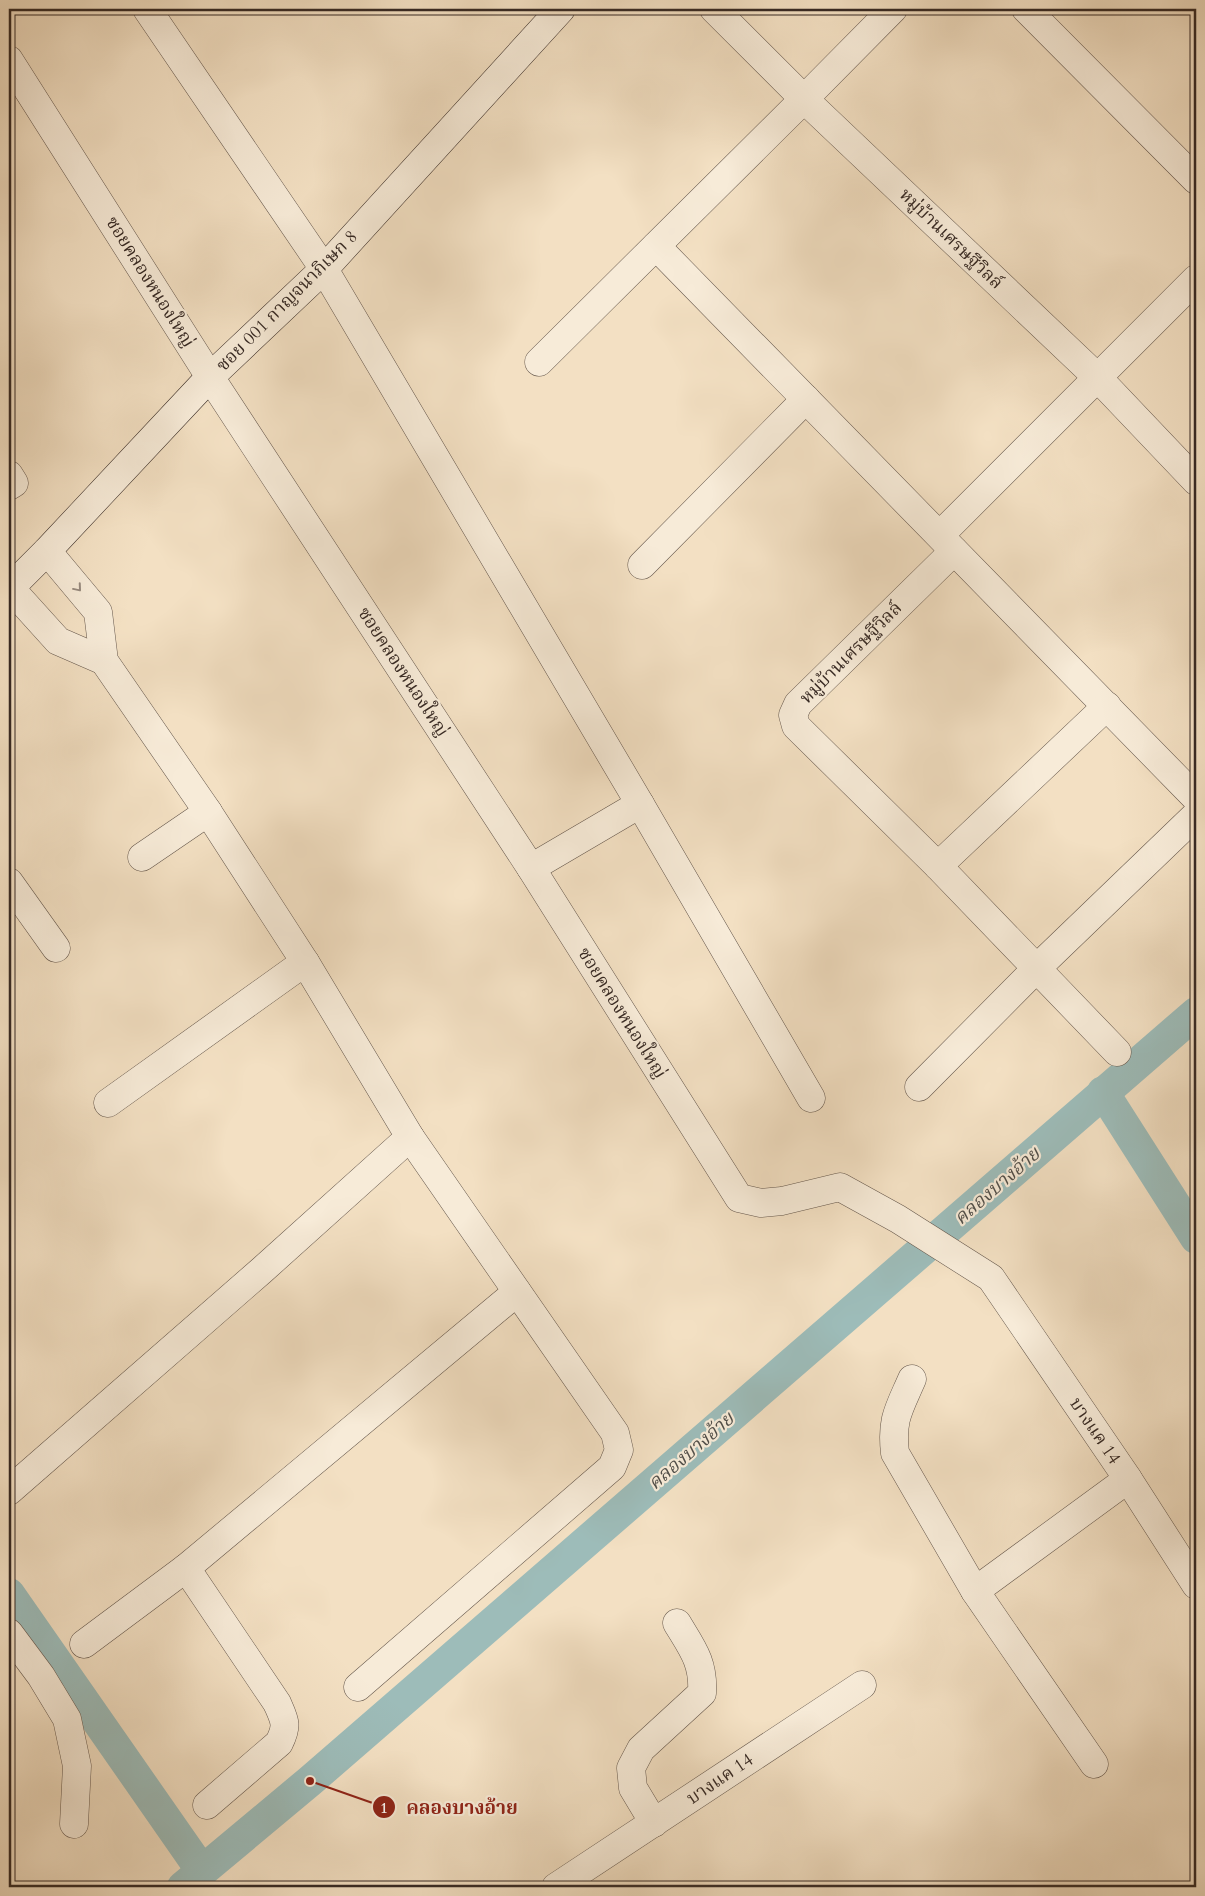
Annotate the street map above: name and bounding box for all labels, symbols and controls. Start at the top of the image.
street label: หมู่บ้านเศรษฐีวิลล์ [894,183,1008,295]
street label: ซอยคลองหนองใหญ่ [100,212,200,352]
street label: ซอย 001 กาญจนาภิเษก 8 [211,225,363,377]
one-way arrow [73,583,82,592]
street label: หมู่บ้านเศรษฐีวิลล์ [794,596,908,710]
street label: ซอยคลองหนองใหญ่ [352,602,454,742]
street label: ซอยคลองหนองใหญ่ [572,943,672,1083]
water label: คลองบางอ้าย [948,1140,1047,1231]
street label: บางแค 14 [1064,1393,1126,1469]
water label: คลองบางอ้าย [642,1405,741,1496]
street label: บางแค 14 [682,1748,758,1810]
callout: คลองบางอ้าย [371,1790,527,1824]
text: คลองบางอ้าย [406,1795,518,1821]
text: 1 [380,1798,388,1818]

